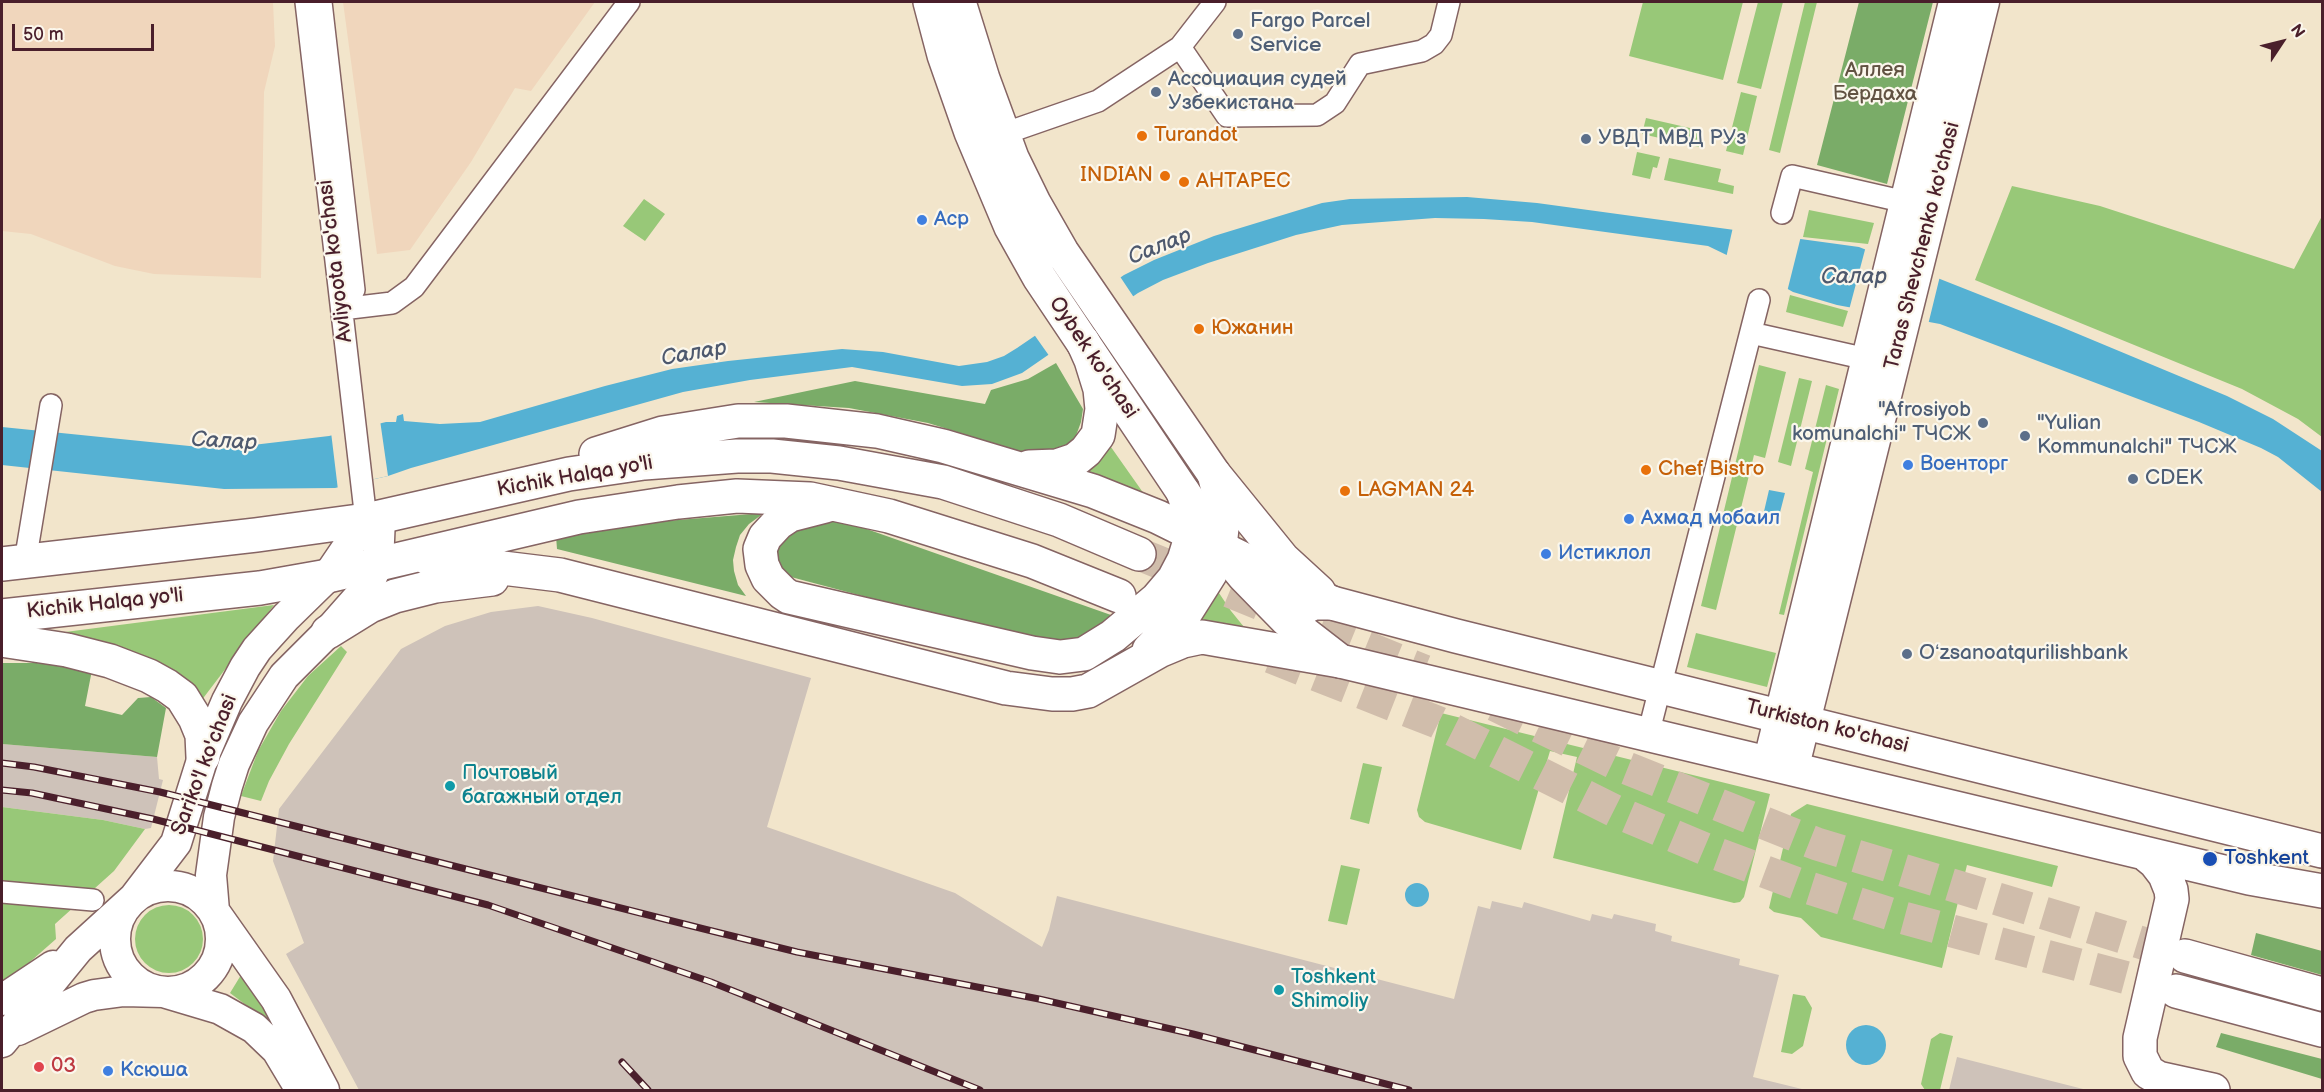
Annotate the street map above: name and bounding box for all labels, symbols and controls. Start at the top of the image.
place label: Fargo Parcel Service [1250,9,1370,59]
scale bar [15,12,158,50]
north arrow [2252,12,2312,72]
text: N [2286,21,2308,42]
text: 50 m [23,24,64,45]
marker: Fargo Parcel Service [1231,27,1245,41]
park label: Аллея Бердаха [1833,58,1917,108]
place label: Ассоциация судей Узбекистана [1168,67,1347,117]
marker: Ассоциация судей Узбекистана [1149,85,1163,99]
street label: Taras Shevchenko ko'chasi [1880,120,1966,372]
place label: Turandot [1154,123,1238,149]
place label: УВДТ МВД РУз [1598,126,1746,152]
marker: Turandot [1135,129,1149,143]
marker: УВДТ МВД РУз [1579,132,1593,146]
place label: INDIAN [1080,163,1153,189]
marker: INDIAN [1158,169,1172,183]
place label: АНТАРЕС [1196,169,1290,195]
marker: АНТАРЕС [1177,175,1191,189]
street label: Avliyoota ko'chasi [314,178,358,344]
place label: Аср [934,207,969,233]
marker: Аср [915,213,929,227]
water label: Салар [1125,222,1195,272]
water label: Салар [1821,264,1887,290]
street label: Oybek ko'chasi [1043,292,1143,424]
place label: Южанин [1211,316,1294,342]
marker: Южанин [1192,322,1206,336]
water label: Салар [659,335,729,373]
place label: "Afrosiyob komunalchi" ТЧСЖ [1792,398,1971,448]
place label: "Yulian Kommunalchi" ТЧСЖ [2037,411,2237,461]
marker: "Afrosiyob komunalchi" ТЧСЖ [1976,416,1990,430]
water label: Салар [190,427,258,457]
marker: "Yulian Kommunalchi" ТЧСЖ [2018,429,2032,443]
street label: Kichik Halqa yo'li [495,451,655,503]
place label: Военторг [1920,452,2008,478]
place label: Chef Bistro [1658,457,1764,483]
marker: Военторг [1901,458,1915,472]
marker: Chef Bistro [1639,463,1653,477]
place label: CDEK [2145,466,2203,492]
marker: CDEK [2126,472,2140,486]
place label: LAGMAN 24 [1357,478,1474,504]
marker: LAGMAN 24 [1338,484,1352,498]
place label: Ахмад мобаил [1641,506,1780,532]
marker: Ахмад мобаил [1622,512,1636,526]
place label: Истиклол [1558,541,1651,567]
marker: Истиклол [1539,547,1553,561]
street label: Kichik Halqa yo'li [25,583,185,625]
place label: Oʻzsanoatqurilishbank [1919,641,2128,667]
marker: Oʻzsanoatqurilishbank [1900,647,1914,661]
street label: Sariko'l ko'chasi [167,691,243,839]
street label: Turkiston ko'chasi [1743,695,1911,759]
place label: Почтовый багажный отдел [462,761,622,811]
marker: Почтовый багажный отдел [443,779,457,793]
place label: Toshkent [2224,846,2309,872]
marker: Toshkent [2201,850,2219,868]
place label: Toshkent Shimoliy [1291,965,1376,1015]
marker: Toshkent Shimoliy [1272,983,1286,997]
place label: 03 [51,1054,76,1080]
place label: Ксюша [120,1058,188,1084]
marker: 03 [32,1060,46,1074]
marker: Ксюша [101,1064,115,1078]

